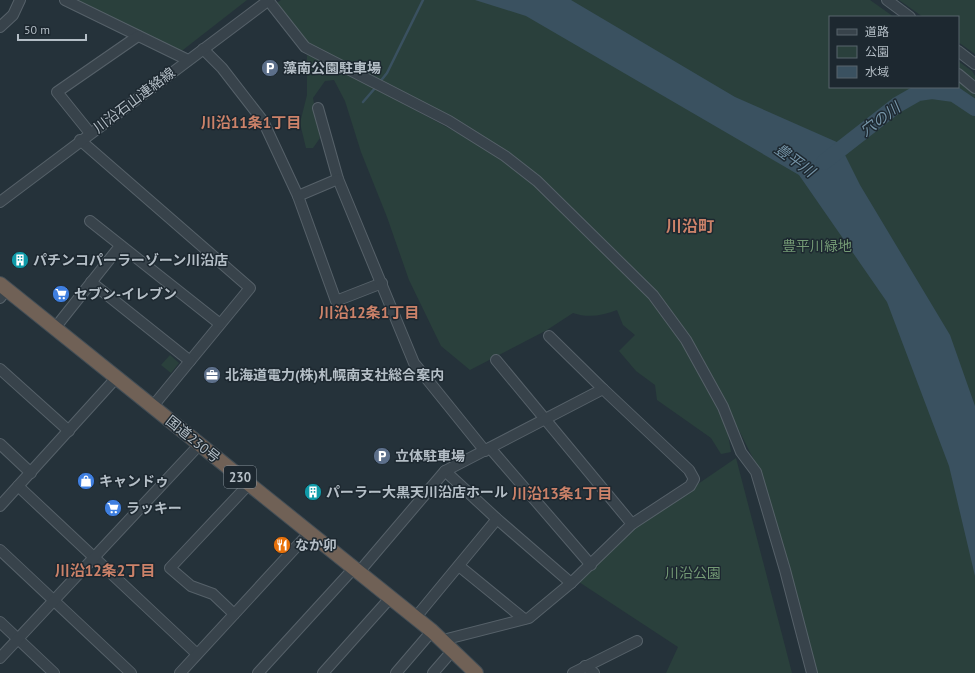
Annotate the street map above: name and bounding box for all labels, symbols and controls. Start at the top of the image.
scale bar [18,16,86,42]
legend [829,16,959,88]
text: 50 m [24,22,50,37]
text: 道路 [865,24,889,39]
text: 公園 [865,44,889,59]
parking icon: 藻南公園駐車場 [260,58,280,78]
place label: 藻南公園駐車場 [283,59,381,77]
street label: 川沿石山連絡線 [89,63,179,137]
text: 水域 [865,64,889,79]
water label: 穴の川 [856,97,905,140]
district label: 川沿11条1丁目 [201,113,301,132]
water label: 豊平川 [771,139,820,182]
district label: 川沿町 [666,216,714,236]
park label: 豊平川緑地 [782,237,852,255]
building icon: パチンコパーラーゾーン川沿店 [10,250,30,270]
place label: パチンコパーラーゾーン川沿店 [33,251,228,269]
supermarket icon: セブン-イレブン [51,284,71,304]
place label: セブン-イレブン [74,285,177,303]
district label: 川沿12条1丁目 [319,303,419,322]
office icon: 北海道電力(株)札幌南支社総合案内 [202,365,222,385]
place label: 北海道電力(株)札幌南支社総合案内 [225,366,444,384]
street label: 国道230号 [162,412,224,466]
parking icon: 立体駐車場 [372,446,392,466]
place label: 立体駐車場 [395,447,465,465]
road number: 230 [224,466,256,488]
shop icon: キャンドゥ [76,471,96,491]
place label: キャンドゥ [99,472,169,490]
building icon: パーラー大黒天川沿店ホール [303,482,323,502]
place label: パーラー大黒天川沿店ホール [326,483,508,501]
district label: 川沿13条1丁目 [512,484,612,503]
supermarket icon: ラッキー [103,498,123,518]
place label: ラッキー [126,499,182,517]
restaurant icon: なか卯 [272,535,292,555]
place label: なか卯 [295,536,337,554]
district label: 川沿12条2丁目 [55,561,155,580]
park label: 川沿公園 [665,564,721,582]

